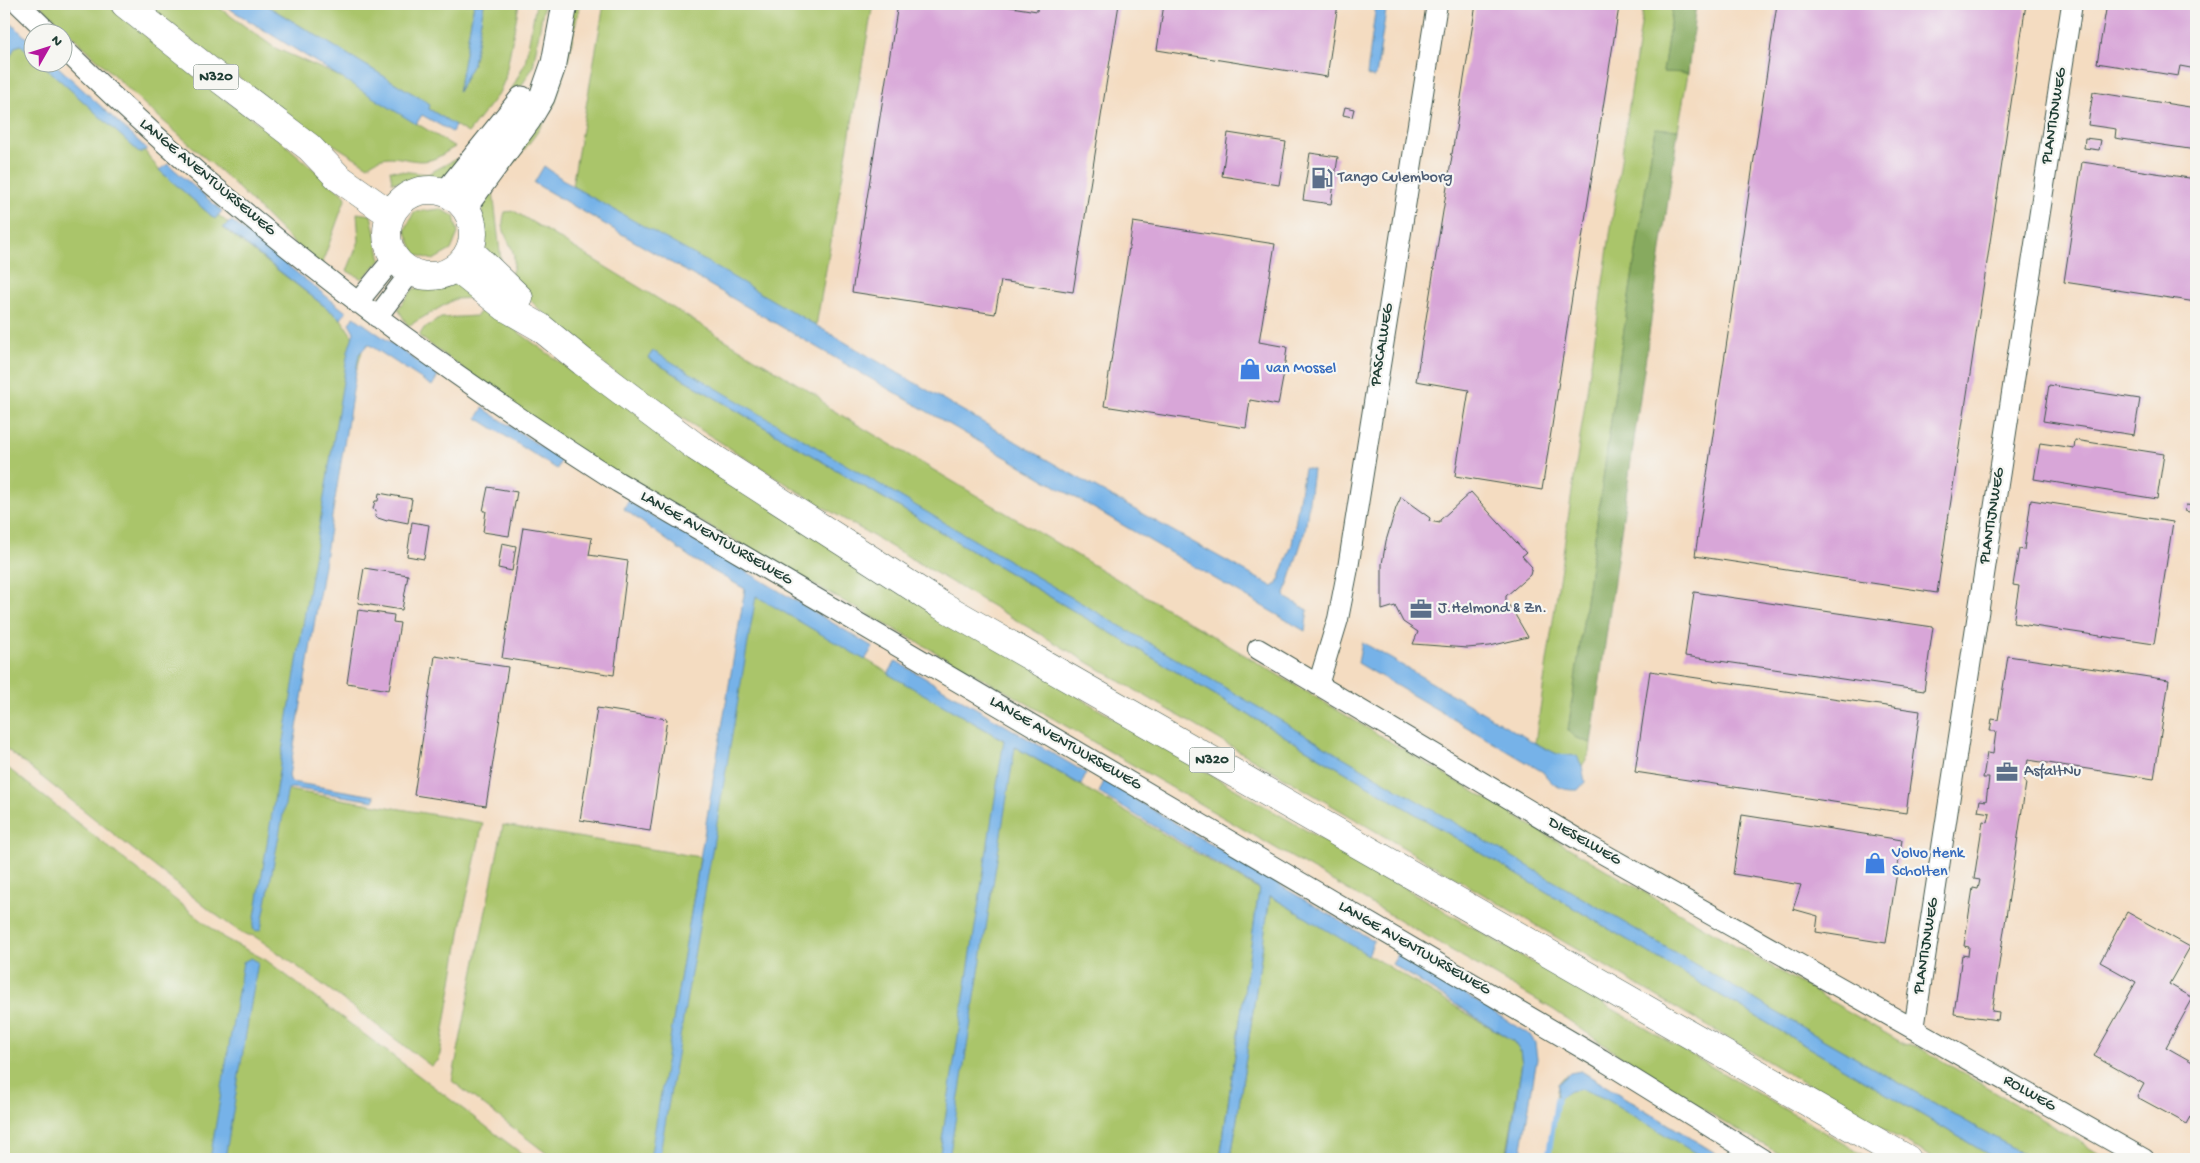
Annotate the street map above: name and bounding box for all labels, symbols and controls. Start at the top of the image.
north arrow [22,22,72,72]
text: N [47,32,66,50]
road number: N320 [194,64,238,90]
street label: PLANTIJNWEG [2038,66,2072,166]
street label: LANGE AVENTUURSEWEG [135,115,280,241]
fuel station icon: Tango Culemborg [1309,165,1335,191]
place label: Tango Culemborg [1337,169,1453,188]
street label: PASCALWEG [1367,301,1399,389]
shop icon: van Mossel [1237,356,1263,382]
place label: van Mossel [1266,360,1336,379]
street label: PLANTIJNWEG [1976,466,2010,566]
street label: LANGE AVENTUURSEWEG [637,488,796,591]
office icon: J.Helmond & Zn. [1408,596,1434,622]
place label: J.Helmond & Zn. [1438,600,1547,619]
street label: LANGE AVENTUURSEWEG [986,693,1145,796]
road number: N320 [1190,748,1234,772]
office icon: AsfaltNu [1994,759,2020,785]
place label: AsfaltNu [2024,763,2082,782]
street label: DIESELWEG [1543,813,1625,871]
place label: Volvo Henk Scholten [1891,845,1966,882]
shop icon: Volvo Henk Scholten [1862,850,1888,876]
street label: PLANTIJNWEG [1910,896,1944,996]
street label: LANGE AVENTUURSEWEG [1335,898,1494,1001]
street label: ROLWEG [1999,1071,2059,1117]

